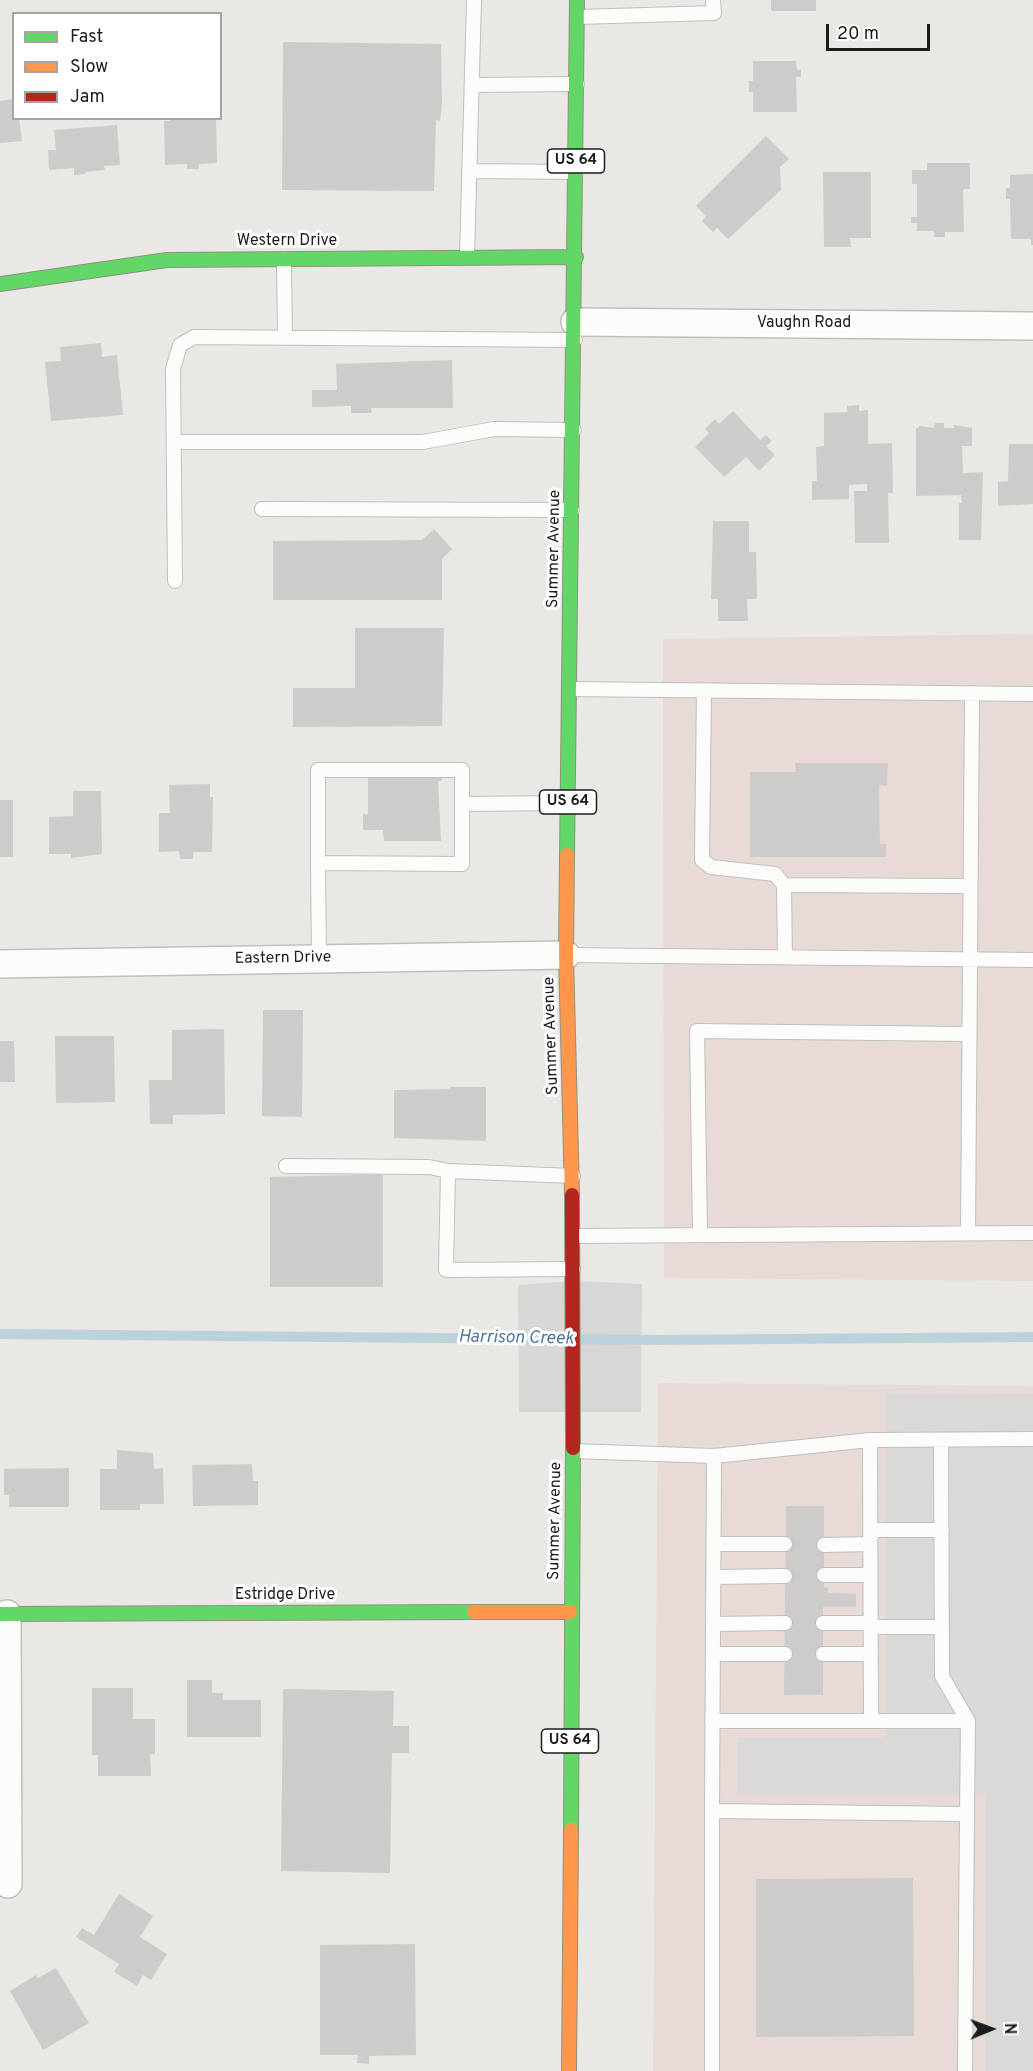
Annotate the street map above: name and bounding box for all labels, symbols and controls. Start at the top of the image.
legend [12,12,222,120]
scale bar [829,12,932,50]
text: 20 m [837,23,879,46]
text: Fast [70,26,103,49]
text: Slow [70,56,108,79]
text: Jam [70,86,105,109]
road number: US 64 [548,149,604,173]
street label: Western Drive [237,232,337,252]
street label: Vaughn Road [757,314,851,334]
street label: Summer Avenue [544,490,566,608]
road number: US 64 [540,790,596,814]
street label: Eastern Drive [234,949,332,969]
street label: Summer Avenue [540,976,564,1096]
water label: Harrison Creek [458,1327,574,1351]
street label: Summer Avenue [545,1462,567,1580]
street label: Estridge Drive [235,1586,335,1606]
road number: US 64 [542,1729,598,1753]
north arrow [961,1999,1021,2059]
text: N [999,2023,1019,2035]

